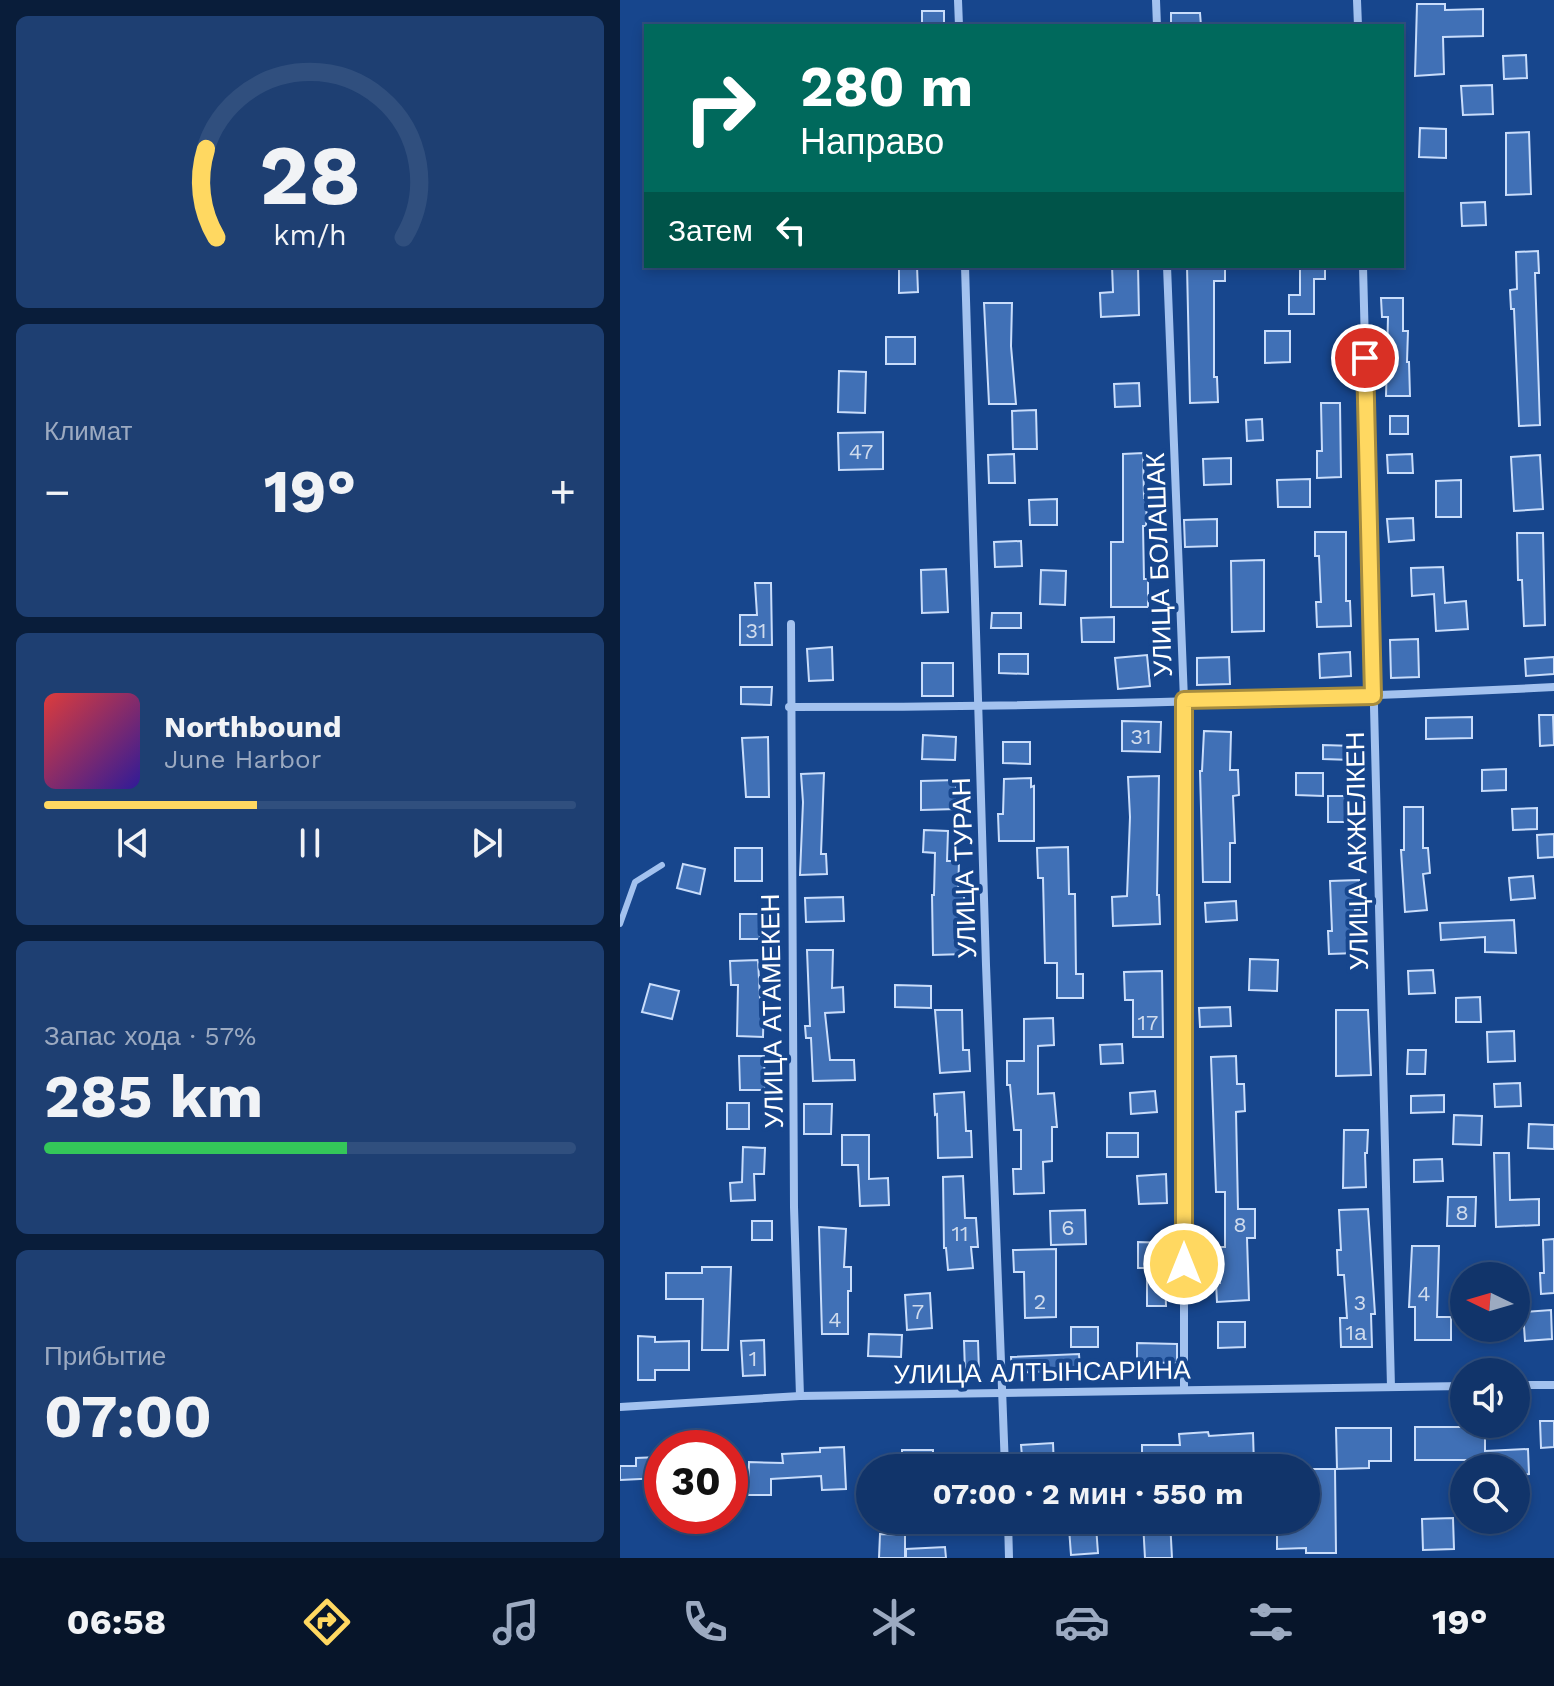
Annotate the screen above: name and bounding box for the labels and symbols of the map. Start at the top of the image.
pin [1331,324,1399,392]
house number: 47 [849,439,873,464]
street label: УЛИЦА БОЛАШАК [1140,452,1178,678]
house number: 31 [745,618,767,643]
house number: 31 [1130,724,1152,749]
street label: УЛИЦА АКЖЕЛКЕН [1340,731,1374,971]
street label: УЛИЦА ТУРАН [946,777,982,959]
street label: УЛИЦА АТАМЕКЕН [755,893,789,1129]
house number: 17 [1138,1010,1158,1035]
house number: 8 [1455,1200,1469,1225]
house number: 8 [1233,1212,1247,1237]
house number: 6 [1061,1215,1075,1240]
house number: 11 [951,1221,969,1246]
position arrow [1142,1222,1226,1306]
north arrow [1450,1262,1530,1342]
house number: 4 [1417,1281,1431,1306]
house number: 2 [1034,1289,1046,1314]
house number: 3 [1354,1290,1366,1315]
house number: 7 [912,1299,924,1324]
house number: 4 [828,1307,842,1332]
house number: 1а [1346,1320,1367,1345]
house number: 1 [749,1346,757,1371]
street label: УЛИЦА АЛТЫНСАРИНА [893,1354,1191,1390]
speed limit sign: 30 [644,1430,748,1534]

